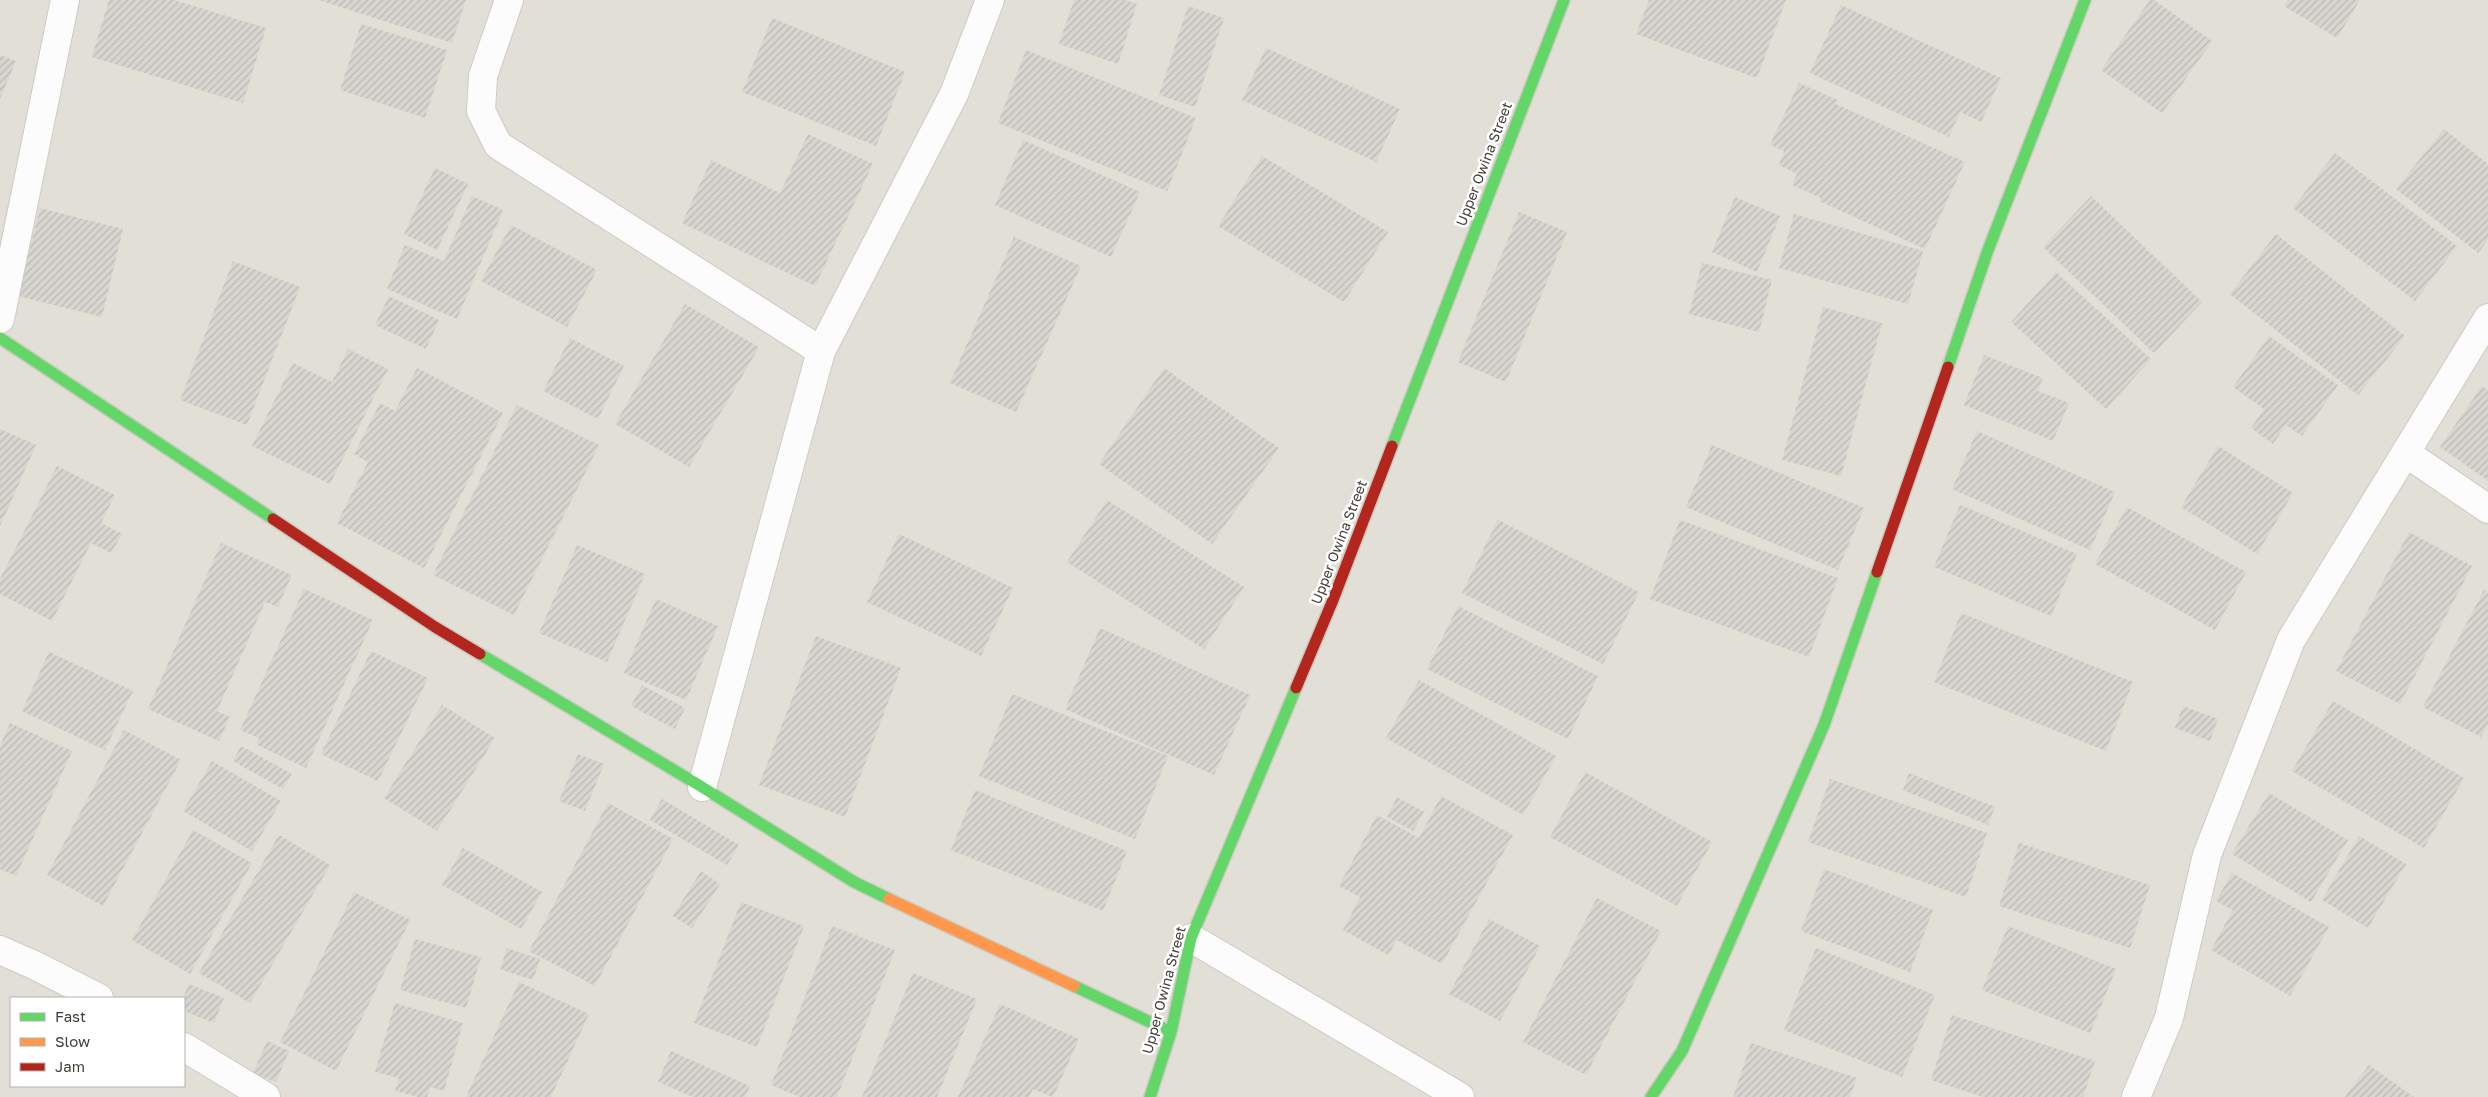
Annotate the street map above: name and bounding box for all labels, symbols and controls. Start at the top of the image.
street label: Upper Owina Street [1452,99,1515,228]
street label: Upper Owina Street [1307,477,1370,606]
street label: Upper Owina Street [1138,924,1189,1056]
legend [10,997,185,1087]
text: Fast [55,1007,86,1025]
text: Slow [55,1032,90,1050]
text: Jam [55,1057,85,1075]

